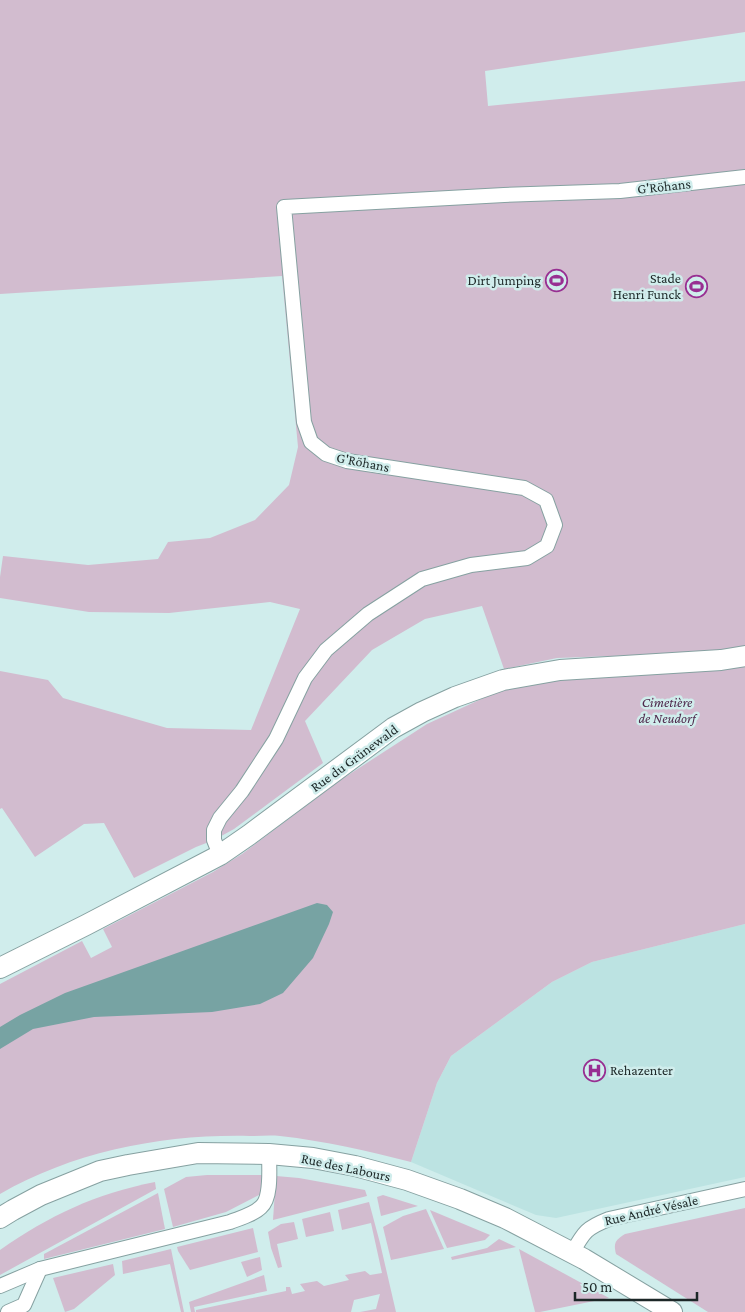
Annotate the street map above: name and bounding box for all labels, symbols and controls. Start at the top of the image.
street label: G'Röhans [637,175,691,197]
sports icon: Dirt Jumping [545,268,569,292]
place label: Stade Henri Funck [613,270,681,302]
place label: Dirt Jumping [468,272,541,288]
sports icon: Stade Henri Funck [685,274,709,298]
street label: G'Röhans [335,449,391,475]
park label: Cimetière de Neudorf [639,694,698,726]
street label: Rue du Grünewald [307,721,401,795]
hospital icon: Rehazenter [582,1058,606,1082]
place label: Rehazenter [610,1062,673,1078]
street label: Rue des Labours [300,1150,392,1184]
street label: Rue André Vésale [603,1191,699,1229]
scale bar [575,1270,698,1302]
text: 50 m [582,1279,612,1295]

